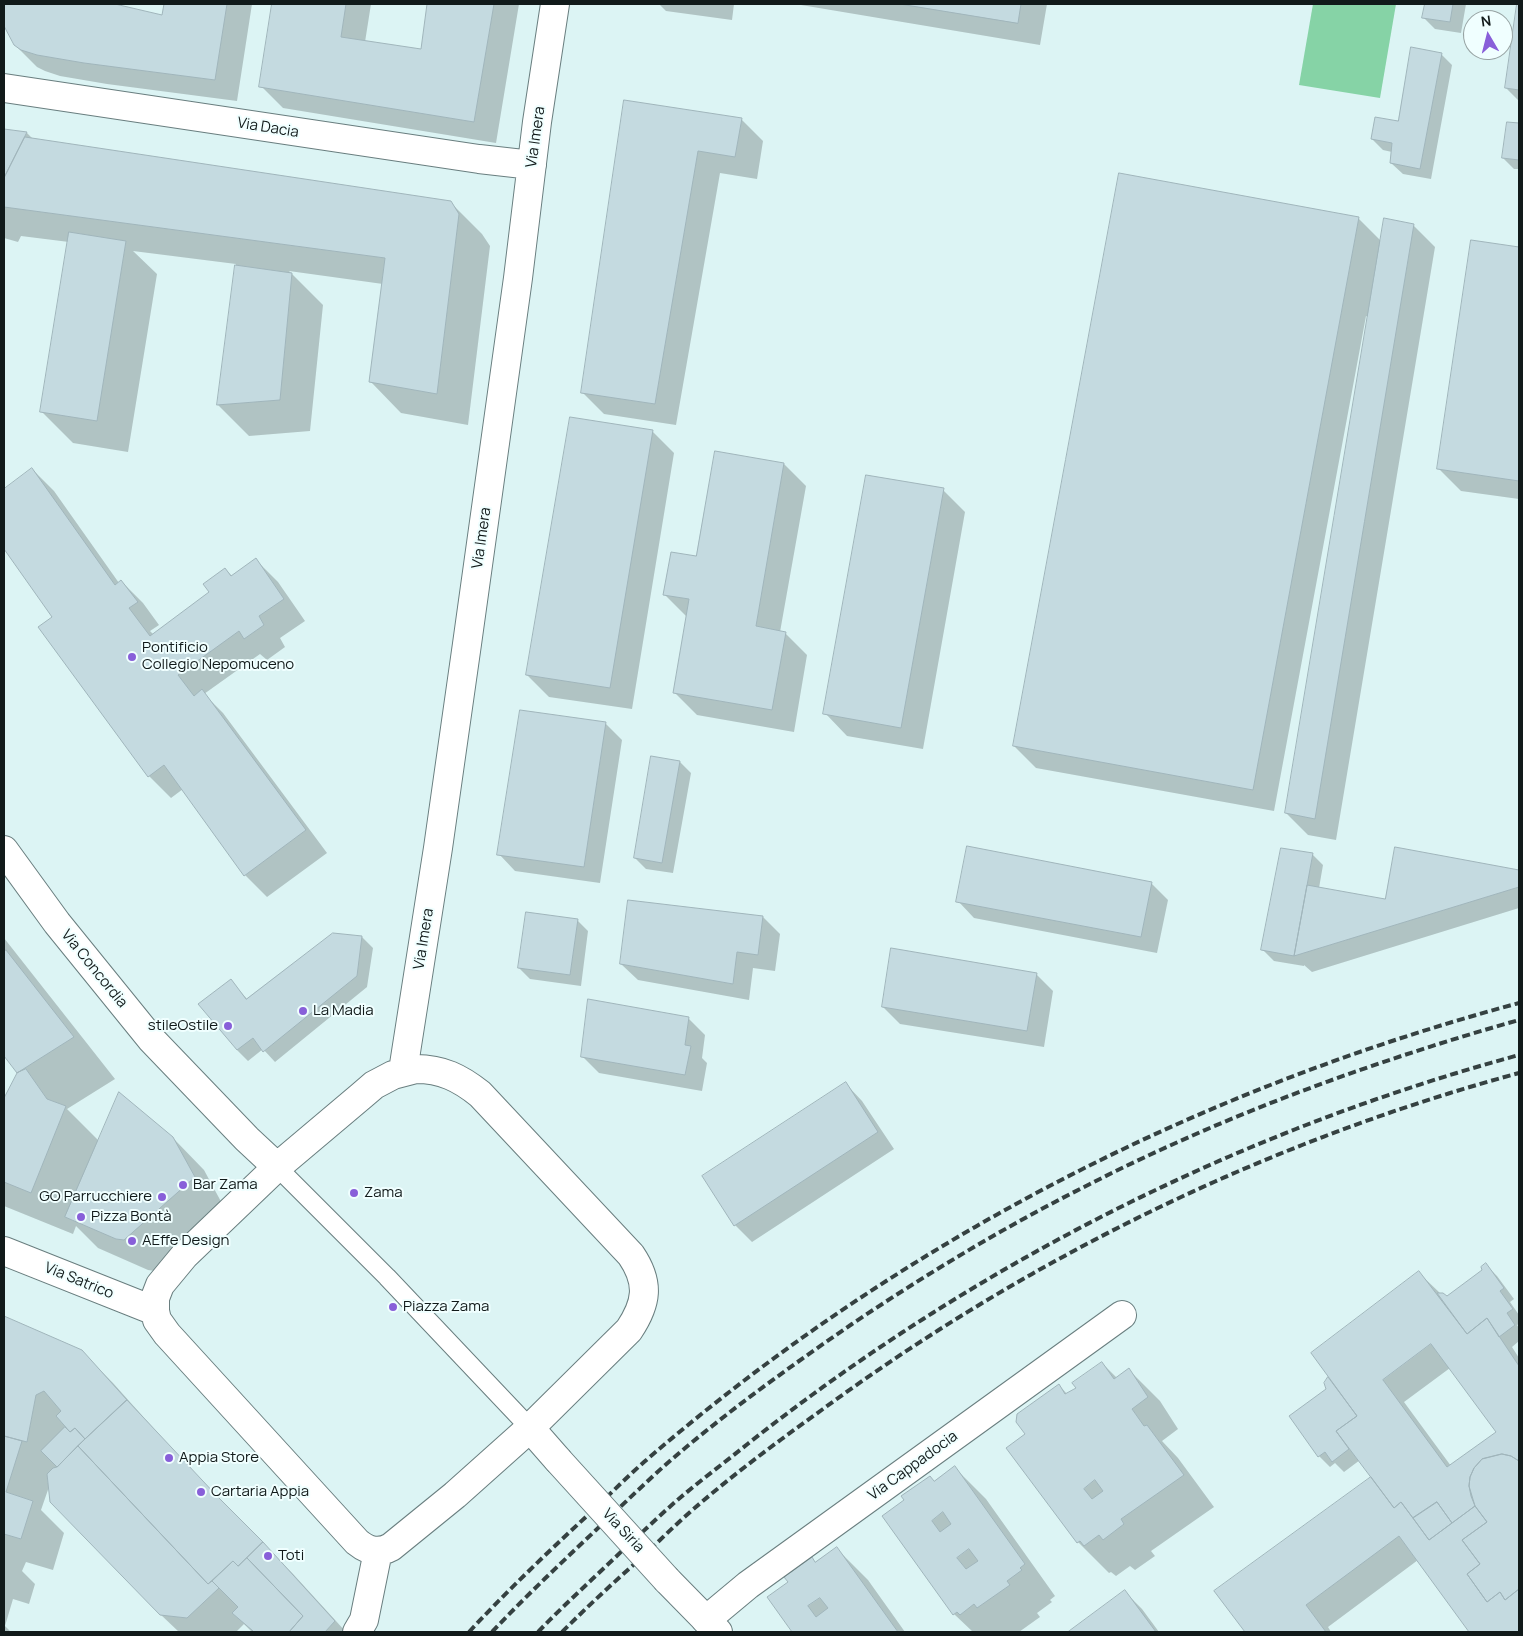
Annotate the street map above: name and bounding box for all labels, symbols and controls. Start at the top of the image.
north arrow [1463,10,1513,60]
text: N [1480,11,1492,31]
street label: Via Imera [523,105,549,169]
street label: Via Dacia [236,114,300,142]
street label: Via Imera [469,506,495,570]
place label: Pontificio Collegio Nepomuceno [142,639,294,674]
marker: Pontificio Collegio Nepomuceno [126,651,138,663]
street label: Via Imera [410,907,438,971]
street label: Via Concordia [57,926,131,1012]
place label: La Madia [313,1002,374,1020]
marker: La Madia [297,1005,309,1017]
place label: stileOstile [148,1017,218,1035]
marker: stileOstile [222,1020,234,1032]
place label: Bar Zama [193,1176,258,1194]
marker: Bar Zama [177,1179,189,1191]
place label: Zama [364,1184,403,1202]
marker: Zama [348,1187,360,1199]
place label: GO Parrucchiere [39,1188,152,1206]
marker: GO Parrucchiere [156,1191,168,1203]
place label: Pizza Bontà [91,1208,172,1226]
marker: Pizza Bontà [75,1211,87,1223]
place label: AEffe Design [142,1232,229,1250]
marker: AEffe Design [126,1235,138,1247]
street label: Via Satrico [42,1259,116,1303]
place label: Piazza Zama [403,1298,489,1316]
marker: Piazza Zama [387,1301,399,1313]
street label: Via Cappadocia [865,1427,961,1505]
place label: Appia Store [179,1449,259,1467]
marker: Appia Store [163,1452,175,1464]
place label: Cartaria Appia [211,1483,309,1501]
marker: Cartaria Appia [195,1486,207,1498]
street label: Via Siria [598,1505,648,1557]
place label: Toti [278,1547,304,1565]
marker: Toti [262,1550,274,1562]

